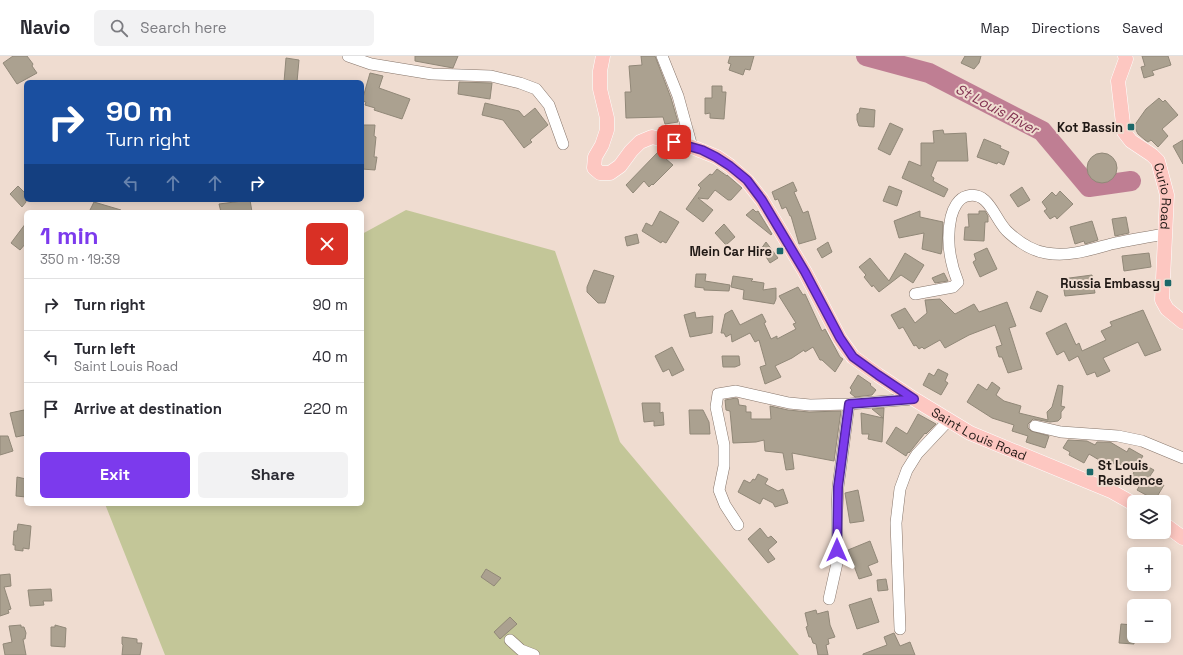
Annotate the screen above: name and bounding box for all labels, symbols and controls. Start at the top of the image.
search box [94,10,374,46]
text: Navio [20,15,70,40]
icon: search [108,17,130,39]
text: Search here [140,18,227,37]
text: Map [980,19,1010,37]
text: Directions [1032,19,1100,37]
text: Saved [1122,19,1163,37]
water label: St Louis River [953,80,1043,139]
text: 90 m [106,93,172,129]
icon: right [40,96,92,148]
place label: Kot Bassin [1057,119,1123,136]
marker: Kot Bassin [1126,122,1136,132]
pin [657,125,691,159]
text: Turn right [106,128,190,151]
icon: arrive [663,131,685,153]
street label: Curio Road [1150,161,1176,230]
icon: left [120,172,142,194]
icon: ahead [162,172,184,194]
icon: ahead [204,172,226,194]
icon: right [246,172,268,194]
text: 1 min [40,220,99,251]
button: close [306,223,348,265]
place label: Mein Car Hire [690,243,772,260]
marker: Mein Car Hire [775,246,785,256]
text: 350 m · 19:39 [40,251,120,268]
place label: Russia Embassy [1060,275,1160,292]
marker: Russia Embassy [1163,278,1173,288]
icon: right [40,294,62,316]
text: Turn right [74,295,145,314]
text: 90 m [312,295,348,314]
text: Turn left [74,339,136,358]
icon: left [40,346,62,368]
text: 40 m [312,347,348,366]
text: Saint Louis Road [74,358,178,375]
icon: arrive [40,398,62,420]
text: Arrive at destination [74,399,222,418]
text: 220 m [304,399,348,418]
street label: Saint Louis Road [928,403,1029,464]
button: Exit [40,452,190,498]
button: Share [198,452,348,498]
place label: St Louis Residence [1098,457,1163,489]
marker: St Louis Residence [1085,467,1095,477]
map controls [1127,495,1171,643]
button: layers [1127,495,1171,539]
position arrow [816,529,858,571]
button: + [1127,547,1171,591]
button: − [1127,599,1171,643]

